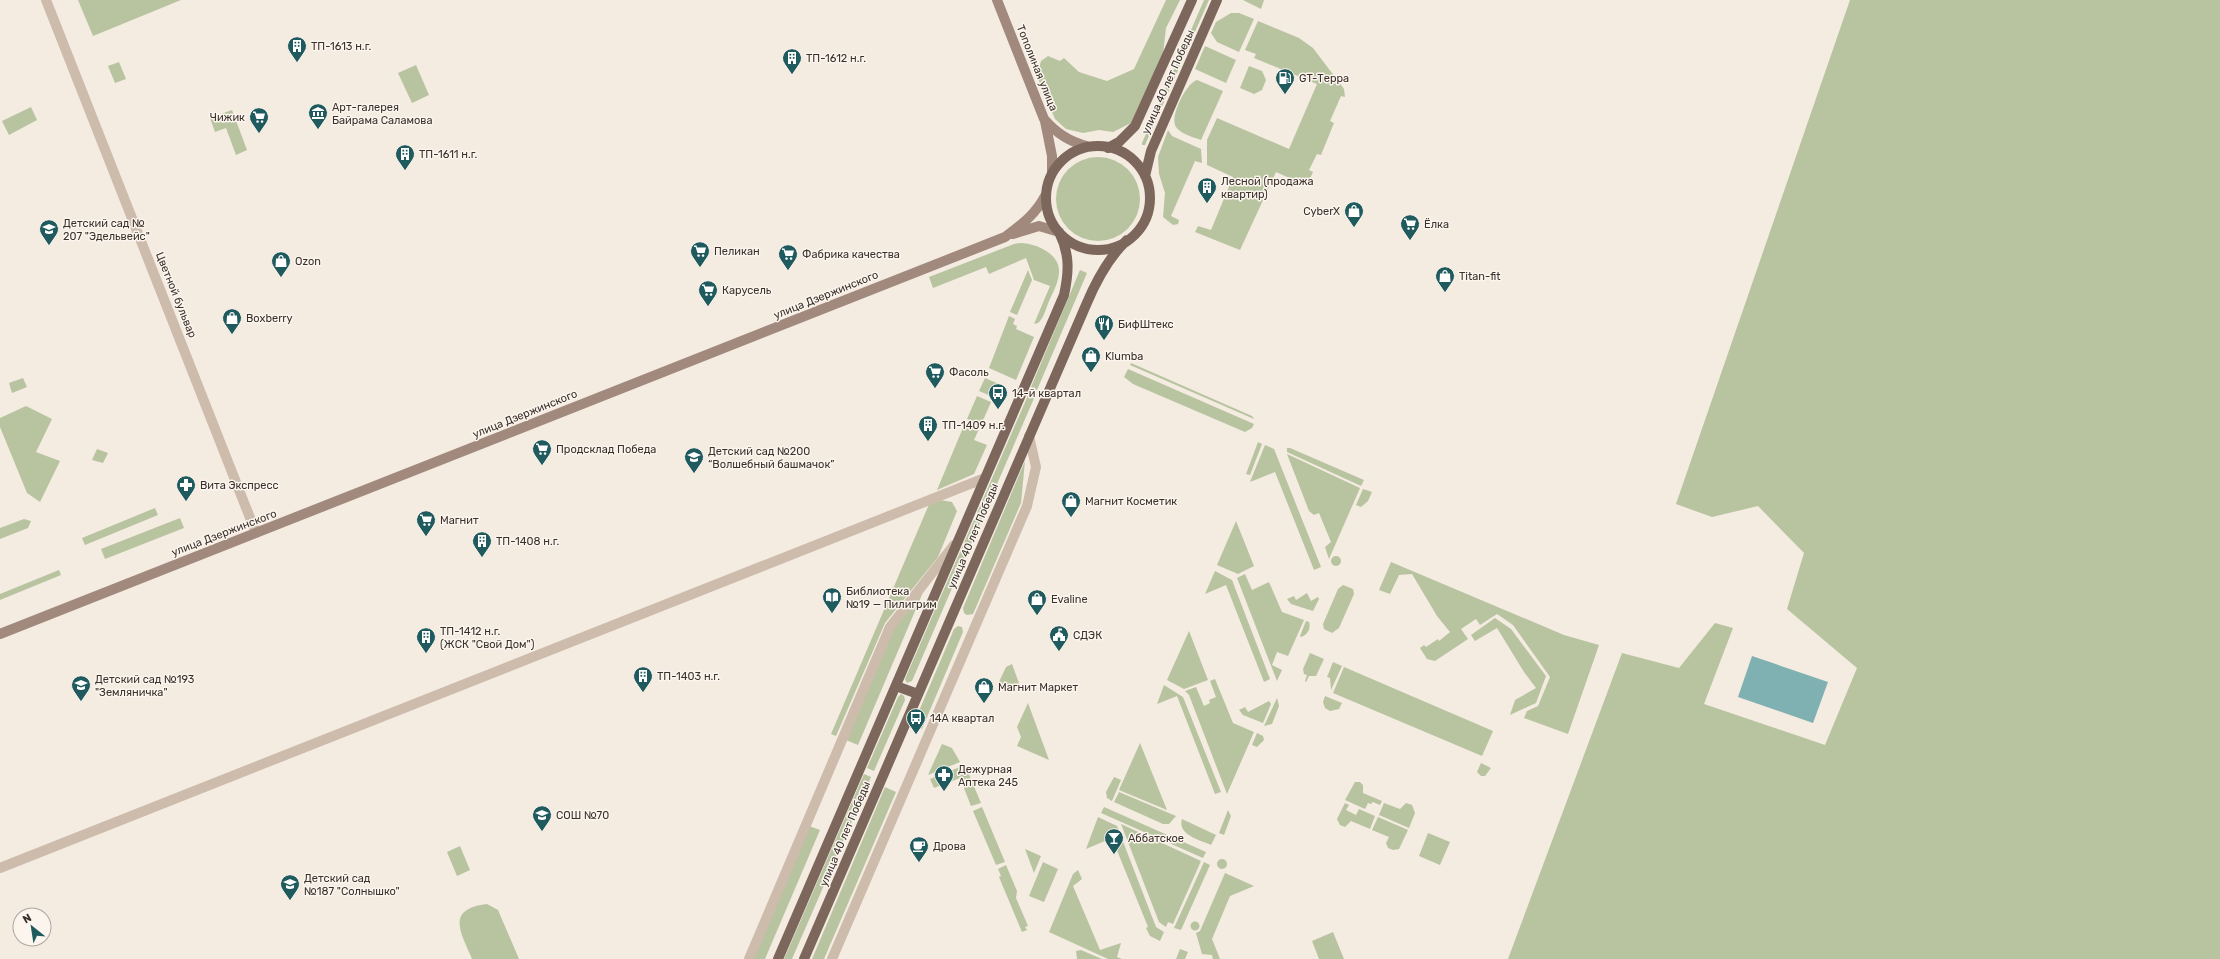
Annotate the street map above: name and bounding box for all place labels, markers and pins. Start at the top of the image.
building icon: ТП-1613 н.г. [286,35,308,63]
place label: ТП-1613 н.г. [311,40,371,53]
building icon: ТП-1612 н.г. [781,47,803,75]
place label: ТП-1612 н.г. [806,52,866,65]
fuel station icon: GT-Терра [1274,67,1296,95]
place label: GT-Терра [1299,72,1349,85]
place label: Арт-галерея Байрама Саламова [332,101,433,127]
museum icon: Арт-галерея Байрама Саламова [307,102,329,130]
supermarket icon: Чижик [248,106,270,134]
place label: Чижик [210,111,245,124]
building icon: ТП-1611 н.г. [394,143,416,171]
place label: ТП-1611 н.г. [419,148,478,161]
place label: Лесной (продажа квартир) [1221,175,1314,201]
building icon: Лесной (продажа квартир) [1196,176,1218,204]
shop icon: CyberX [1343,200,1365,228]
place label: CyberX [1303,205,1340,218]
supermarket icon: Ёлка [1399,213,1421,241]
place label: Детский сад № 207 "Эдельвейс" [63,217,150,243]
school or university icon: Детский сад № 207 "Эдельвейс" [38,218,60,246]
place label: Ёлка [1424,218,1449,231]
supermarket icon: Пеликан [689,240,711,268]
supermarket icon: Фабрика качества [777,243,799,271]
place label: Пеликан [714,245,760,258]
place label: Фабрика качества [802,248,900,261]
shop icon: Ozon [270,250,292,278]
place label: Ozon [295,255,321,268]
shop icon: Titan-fit [1434,265,1456,293]
place label: Titan-fit [1459,270,1501,283]
supermarket icon: Карусель [697,279,719,307]
place label: Карусель [722,284,772,297]
shop icon: Boxberry [221,307,243,335]
place label: Boxberry [246,312,293,325]
restaurant icon: БифШтекс [1093,313,1115,341]
place label: БифШтекс [1118,318,1174,331]
shop icon: Klumba [1080,345,1102,373]
place label: Klumba [1105,350,1143,363]
supermarket icon: Фасоль [924,361,946,389]
place label: Фасоль [949,366,989,379]
bus stop icon: 14-й квартал [987,382,1009,410]
place label: 14-й квартал [1012,387,1081,400]
building icon: ТП-1409 н.г. [917,414,939,442]
place label: ТП-1409 н.г. [942,419,1005,432]
supermarket icon: Продсклад Победа [531,438,553,466]
place label: Продсклад Победа [556,443,656,456]
place label: Детский сад №200 “Волшебный башмачок” [708,445,835,471]
school or university icon: Детский сад №200 “Волшебный башмачок” [683,446,705,474]
pharmacy icon: Вита Экспресс [175,474,197,502]
place label: Вита Экспресс [200,479,279,492]
shop icon: Магнит Косметик [1060,490,1082,518]
place label: Магнит Косметик [1085,495,1177,508]
supermarket icon: Магнит [415,509,437,537]
place label: Магнит [440,514,479,527]
building icon: ТП-1408 н.г. [471,530,493,558]
place label: ТП-1408 н.г. [496,535,560,548]
place label: Библиотека №19 — Пилигрим [846,585,937,611]
library icon: Библиотека №19 — Пилигрим [821,586,843,614]
shop icon: Evaline [1026,588,1048,616]
place label: Evaline [1051,593,1088,606]
public building icon: СДЭК [1048,624,1070,652]
place label: ТП-1412 н.г. (ЖСК "Свой Дом") [440,625,535,651]
building icon: ТП-1412 н.г. (ЖСК "Свой Дом") [415,626,437,654]
place label: СДЭК [1073,629,1102,642]
building icon: ТП-1403 н.г. [632,665,654,693]
place label: ТП-1403 н.г. [657,670,720,683]
place label: Детский сад №193 "Земляничка" [95,673,195,699]
school or university icon: Детский сад №193 "Земляничка" [70,674,92,702]
shop icon: Магнит Маркет [973,676,995,704]
place label: Магнит Маркет [998,681,1078,694]
bus stop icon: 14А квартал [905,707,927,735]
place label: 14А квартал [930,712,994,725]
place label: Дежурная Аптека 245 [958,763,1019,789]
pharmacy icon: Дежурная Аптека 245 [933,764,955,792]
school or university icon: СОШ №70 [531,804,553,832]
place label: СОШ №70 [556,809,609,822]
bar icon: Аббатское [1103,827,1125,855]
place label: Аббатское [1128,832,1184,845]
cafe icon: Дрова [908,835,930,863]
place label: Дрова [933,840,966,853]
place label: Детский сад №187 "Солнышко" [304,872,400,898]
school or university icon: Детский сад №187 "Солнышко" [279,873,301,901]

